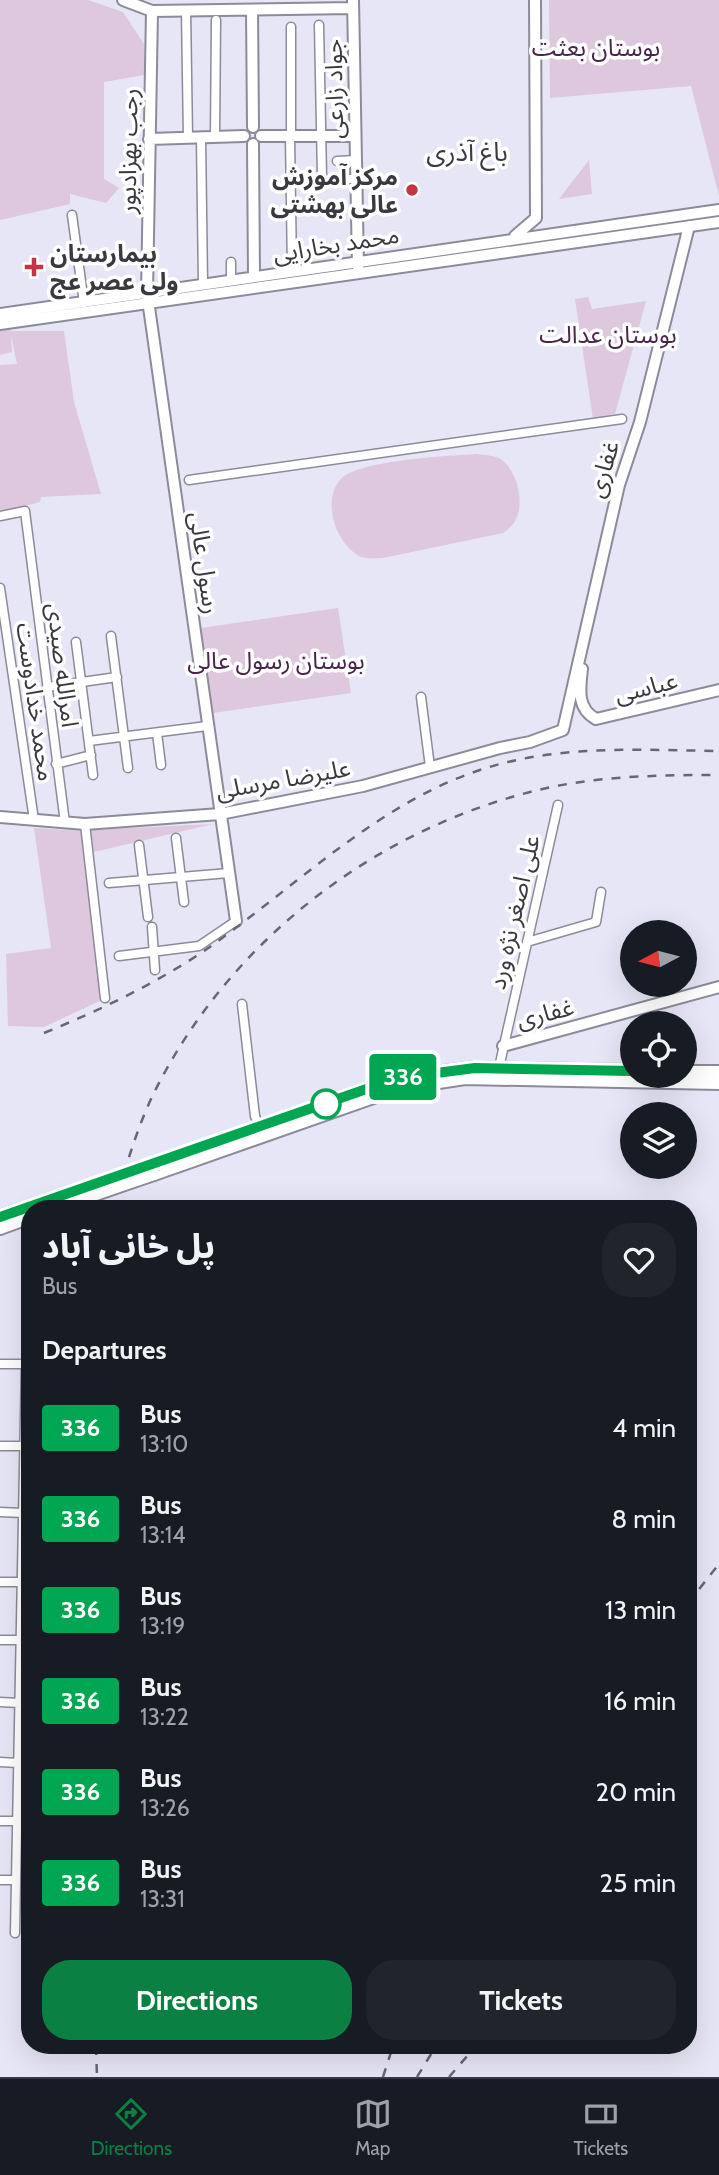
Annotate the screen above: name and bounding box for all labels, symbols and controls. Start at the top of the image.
park label: بوستان بعثت [532,33,660,62]
street label: جواد زارعی [319,39,349,139]
street label: رجب بهزادپور [112,88,145,215]
district label: باغ آذری [426,136,508,171]
place label: مرکز آموزش عالی بهشتی [270,162,398,219]
marker: مرکز آموزش عالی بهشتی [404,182,420,198]
street label: محمد بخارایی [271,220,401,268]
place label: بیمارستان ولی عصر عج [50,239,178,300]
marker: بیمارستان ولی عصر عج [24,257,44,277]
park label: بوستان عدالت [539,320,677,349]
street label: غفاری [581,437,625,501]
street label: رسول عالی [183,510,227,616]
street label: امرالله صیدی [41,601,85,729]
street label: محمد خدادوست [11,621,61,783]
park label: بوستان رسول عالی [187,646,365,675]
street label: عباسی [612,665,680,709]
street label: علیرضا مرسلی [213,753,353,805]
street label: علی اصغر نژه ورد [482,832,546,992]
north arrow [620,920,696,998]
map controls [620,920,697,1179]
street label: غفاری [513,992,577,1034]
button: locate [620,1011,697,1088]
line badge: 336 [363,1054,443,1100]
text: 336 [383,1062,423,1091]
unlabelled marker [311,1089,341,1119]
button: layers [620,1102,697,1179]
button: heart [602,1223,676,1297]
text: پل خانی آباد [42,1226,215,1266]
text: Bus [42,1272,77,1300]
text: Departures [42,1334,166,1366]
text: Bus [140,1398,181,1430]
text: 4 min [612,1412,676,1444]
text: 336 [61,1413,100,1442]
text: 13:10 [140,1430,188,1458]
text: Bus [140,1489,181,1521]
text: 8 min [612,1503,676,1535]
text: 336 [61,1504,100,1533]
text: 13:14 [140,1521,186,1549]
text: Bus [140,1580,181,1612]
text: 13 min [605,1594,676,1626]
text: 336 [61,1595,100,1624]
text: 13:19 [140,1612,185,1640]
text: Bus [140,1671,181,1703]
text: 16 min [604,1685,676,1717]
text: 336 [61,1686,100,1715]
text: 13:22 [140,1703,189,1731]
text: Bus [140,1762,181,1794]
text: 20 min [596,1776,676,1808]
text: 336 [61,1777,100,1806]
text: 13:26 [140,1794,190,1822]
text: Bus [140,1853,181,1885]
text: 25 min [600,1867,676,1899]
text: 336 [61,1868,100,1897]
text: 13:31 [140,1885,185,1913]
button: Directions [42,1960,352,2040]
button: Tickets [366,1960,676,2040]
tab: Directions [91,2095,172,2160]
tab: Map [354,2095,392,2160]
tab: Tickets [573,2095,628,2160]

